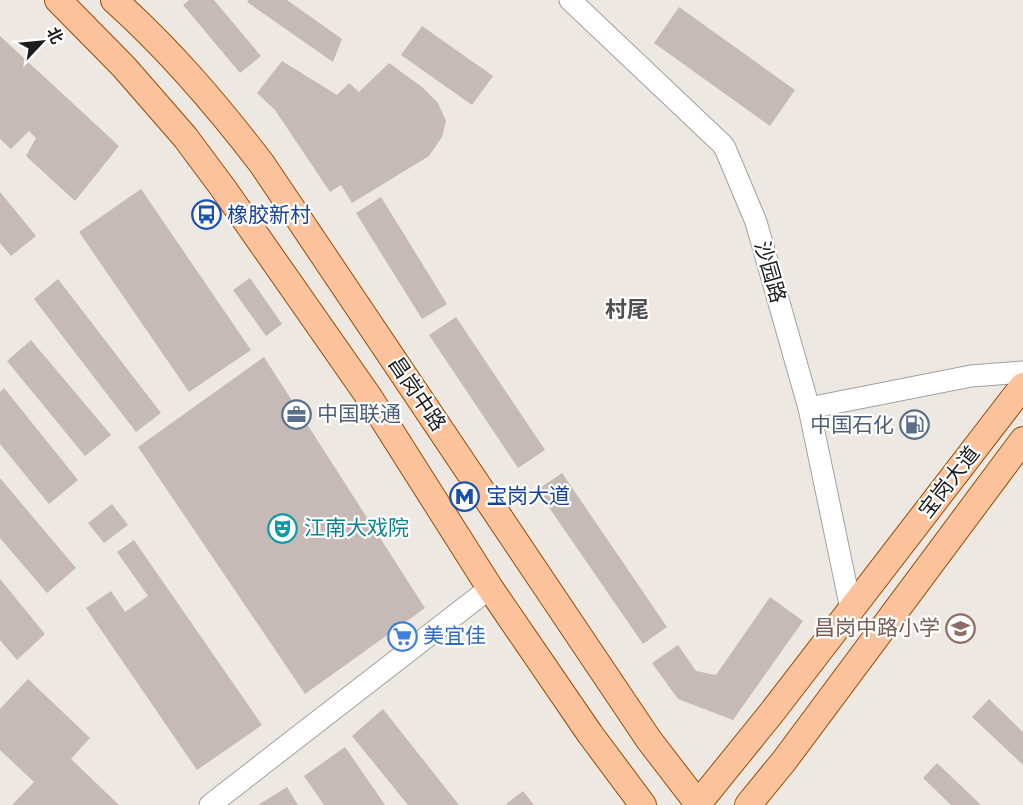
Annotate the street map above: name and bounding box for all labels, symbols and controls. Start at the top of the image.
north arrow [12,12,72,72]
text: 北 [43,24,67,47]
bus stop icon: 橡胶新村 [190,199,222,231]
place label: 橡胶新村 [227,202,311,227]
street label: 沙园路 [750,238,791,306]
district label: 村尾 [605,297,649,322]
street label: 昌岗中路 [384,352,451,436]
office icon: 中国联通 [280,398,312,430]
place label: 中国联通 [317,401,401,426]
fuel station icon: 中国石化 [899,409,931,441]
place label: 中国石化 [810,412,894,437]
street label: 宝岗大道 [913,441,984,522]
metro station icon: 宝岗大道 [449,480,481,512]
place label: 宝岗大道 [486,483,570,508]
theatre icon: 江南大戏院 [267,512,299,544]
place label: 江南大戏院 [304,515,409,540]
school or university icon: 昌岗中路小学 [945,612,977,644]
place label: 昌岗中路小学 [814,615,940,640]
supermarket icon: 美宜佳 [386,620,418,652]
place label: 美宜佳 [423,623,486,648]

